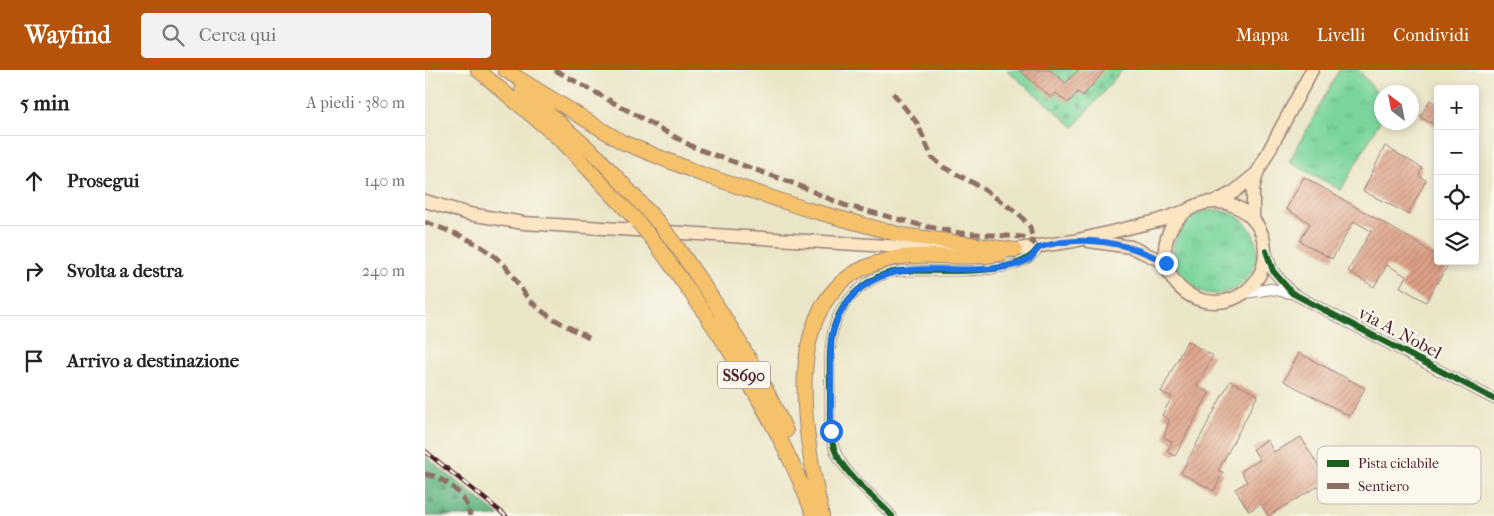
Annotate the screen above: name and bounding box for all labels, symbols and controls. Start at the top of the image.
search box [141,13,491,58]
text: Wayfind [25,21,111,49]
icon: search [159,21,187,49]
text: Cerca qui [199,24,276,46]
text: Mappa [1236,25,1289,46]
text: Livelli [1317,25,1365,46]
text: Condividi [1393,25,1469,46]
north arrow [1374,85,1419,130]
map controls [1434,85,1479,265]
button: + [1434,85,1479,130]
text: 5 min [20,91,69,115]
text: A piedi · 380 m [306,93,405,112]
button: − [1434,130,1479,175]
icon: ahead [20,167,48,195]
text: Prosegui [67,170,139,192]
text: 140 m [364,171,405,190]
button: locate [1434,175,1479,220]
button: layers [1434,220,1479,265]
route end [1155,252,1178,275]
icon: right [20,257,48,285]
text: Svolta a destra [67,260,183,282]
text: 240 m [362,261,405,280]
street label: via A. Nobel [1355,302,1445,364]
icon: arrive [20,347,48,375]
text: Arrivo a destinazione [67,350,239,372]
road number: SS690 [718,362,770,388]
route start [820,420,843,443]
legend [1317,446,1481,504]
text: Pista ciclabile [1358,455,1439,472]
text: Sentiero [1358,478,1409,495]

